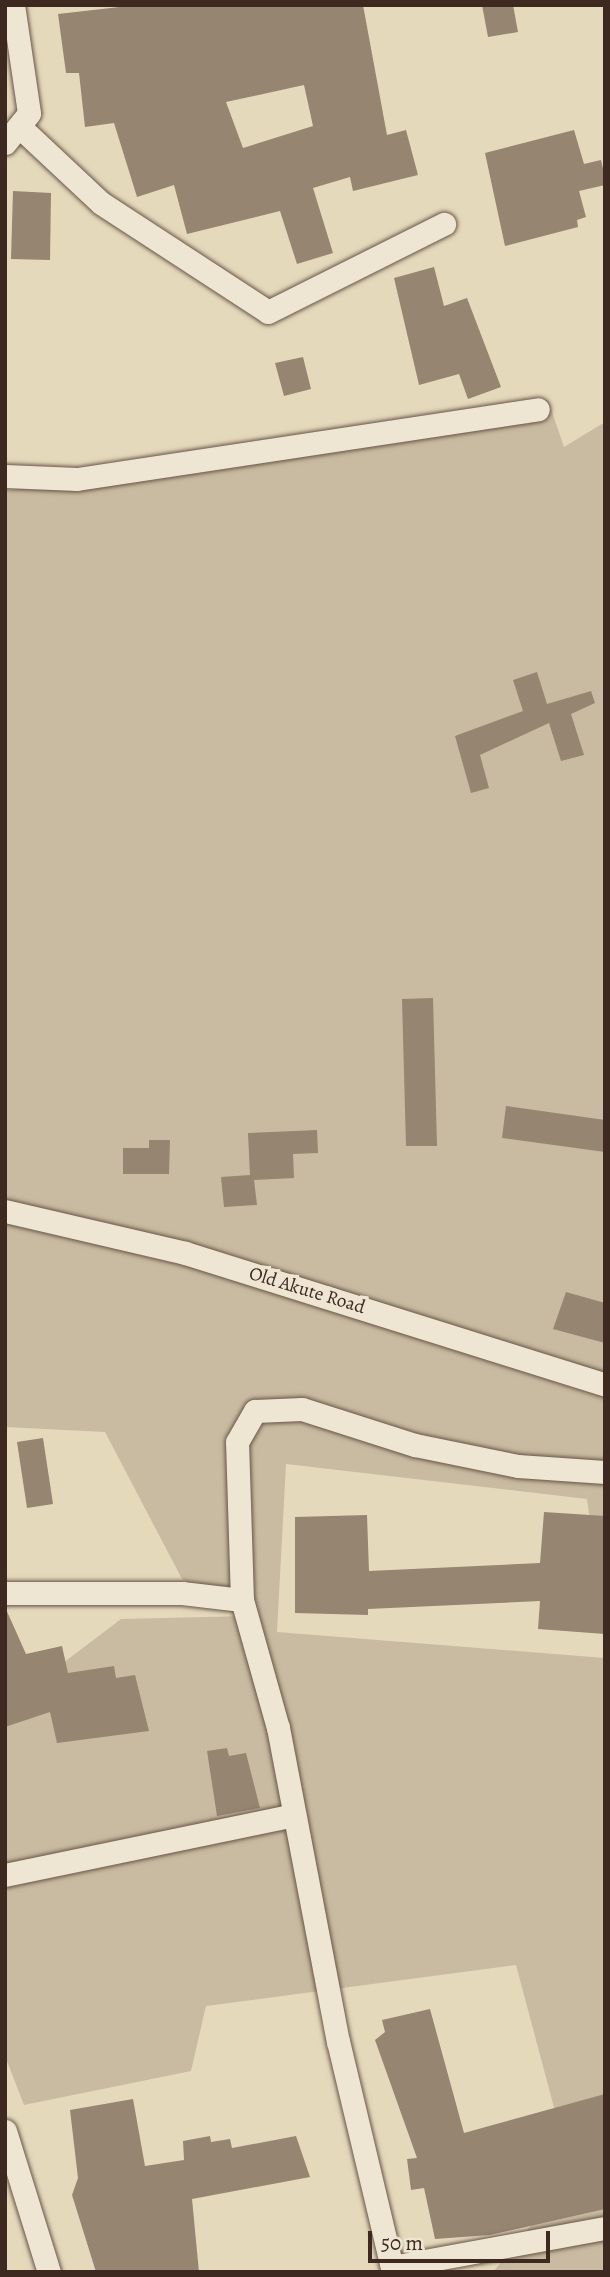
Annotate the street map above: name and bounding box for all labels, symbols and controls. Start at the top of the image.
street label: Old Akute Road [246,1263,368,1319]
scale bar [372,2218,554,2262]
text: 50 m [381,2229,423,2257]

